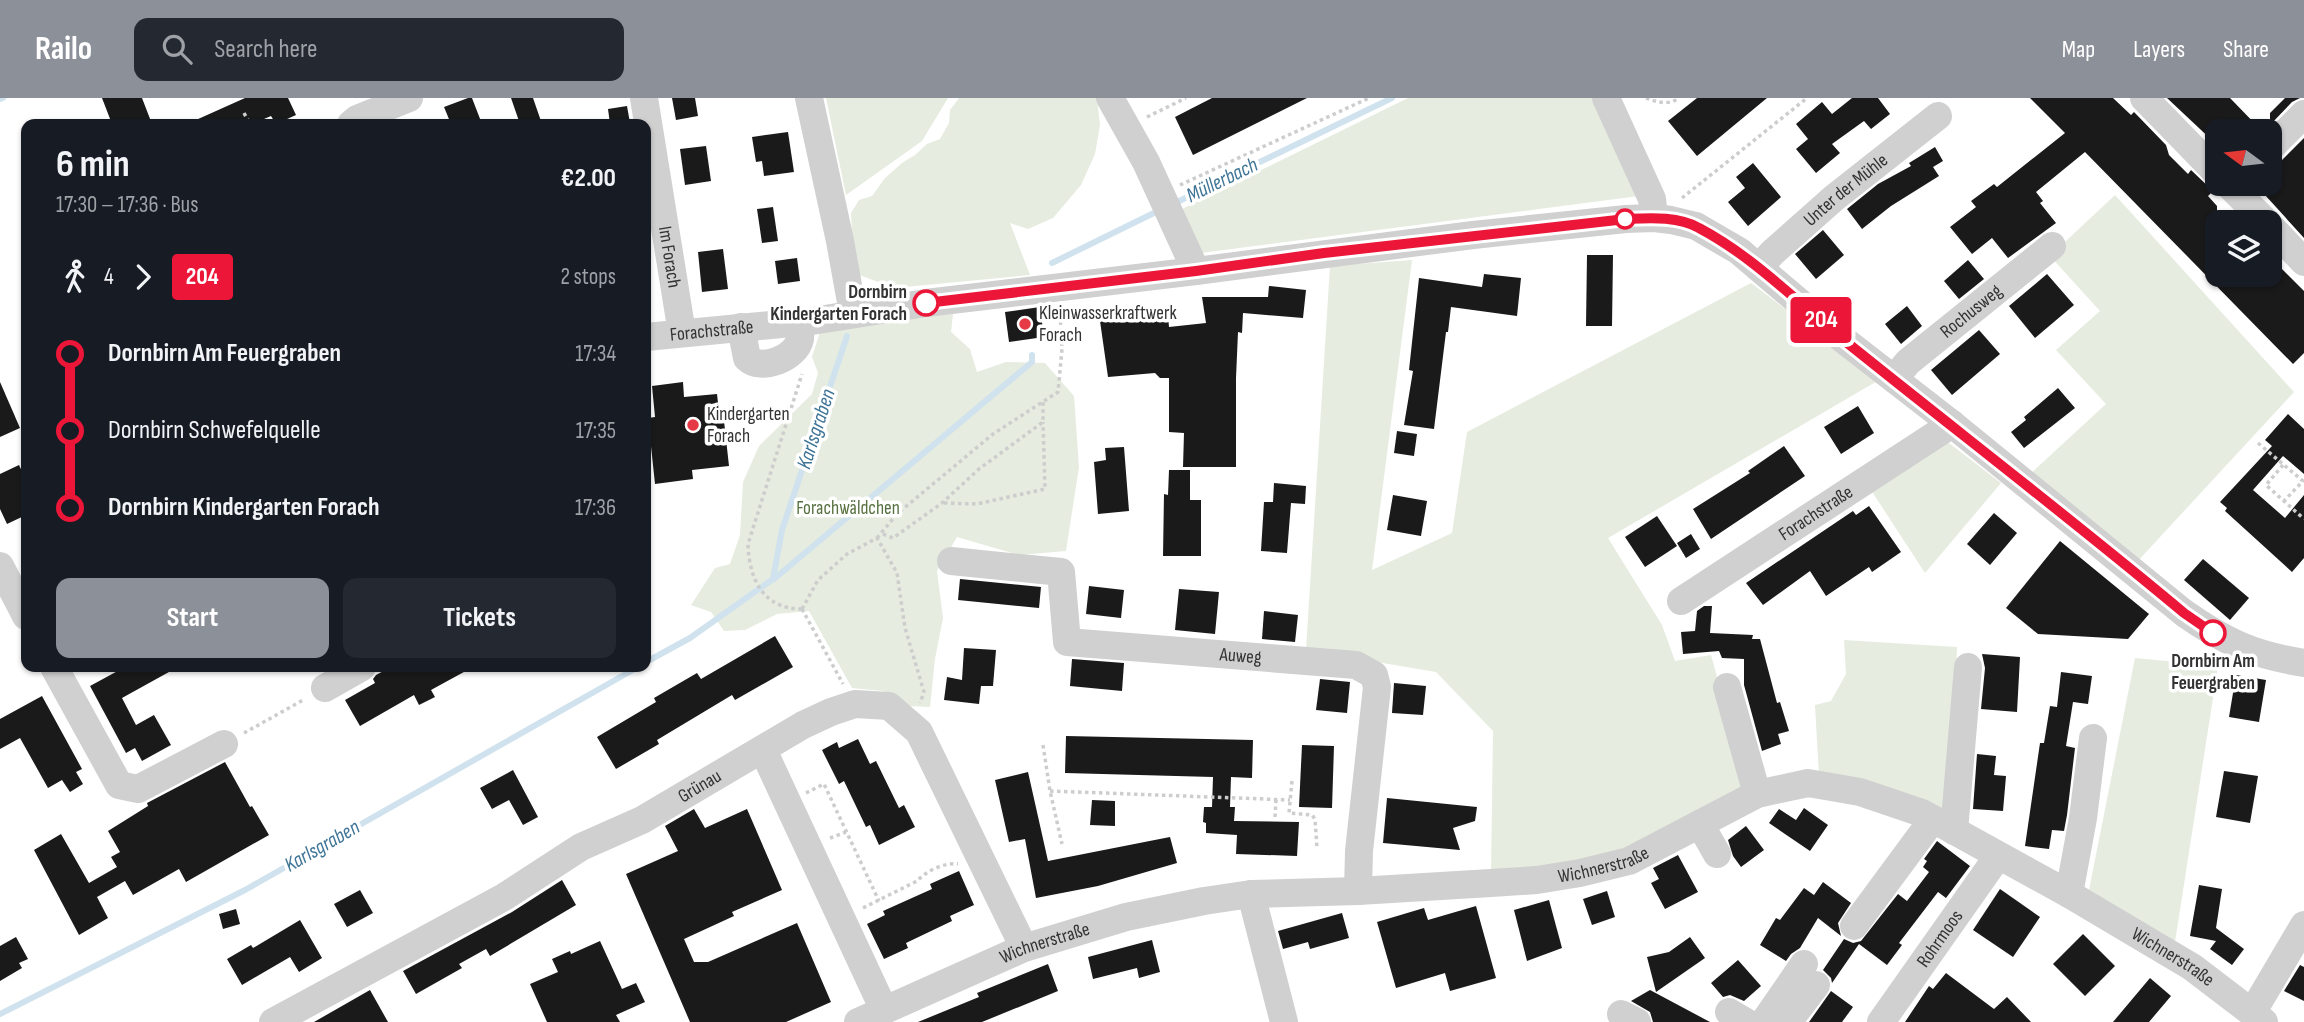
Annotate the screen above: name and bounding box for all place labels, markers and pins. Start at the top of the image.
unlabelled marker [1615,209,1635,229]
place label: Dornbirn Kindergarten Forach [770,281,907,326]
marker: Dornbirn Kindergarten Forach [913,290,939,316]
place label: Kleinwasserkraftwerk Forach [1039,302,1177,347]
marker: Kleinwasserkraftwerk Forach [1017,316,1033,332]
place label: Kindergarten Forach [707,403,790,448]
marker: Kindergarten Forach [685,417,701,433]
marker: Dornbirn Am Feuergraben [2200,620,2226,646]
place label: Dornbirn Am Feuergraben [2171,650,2255,695]

